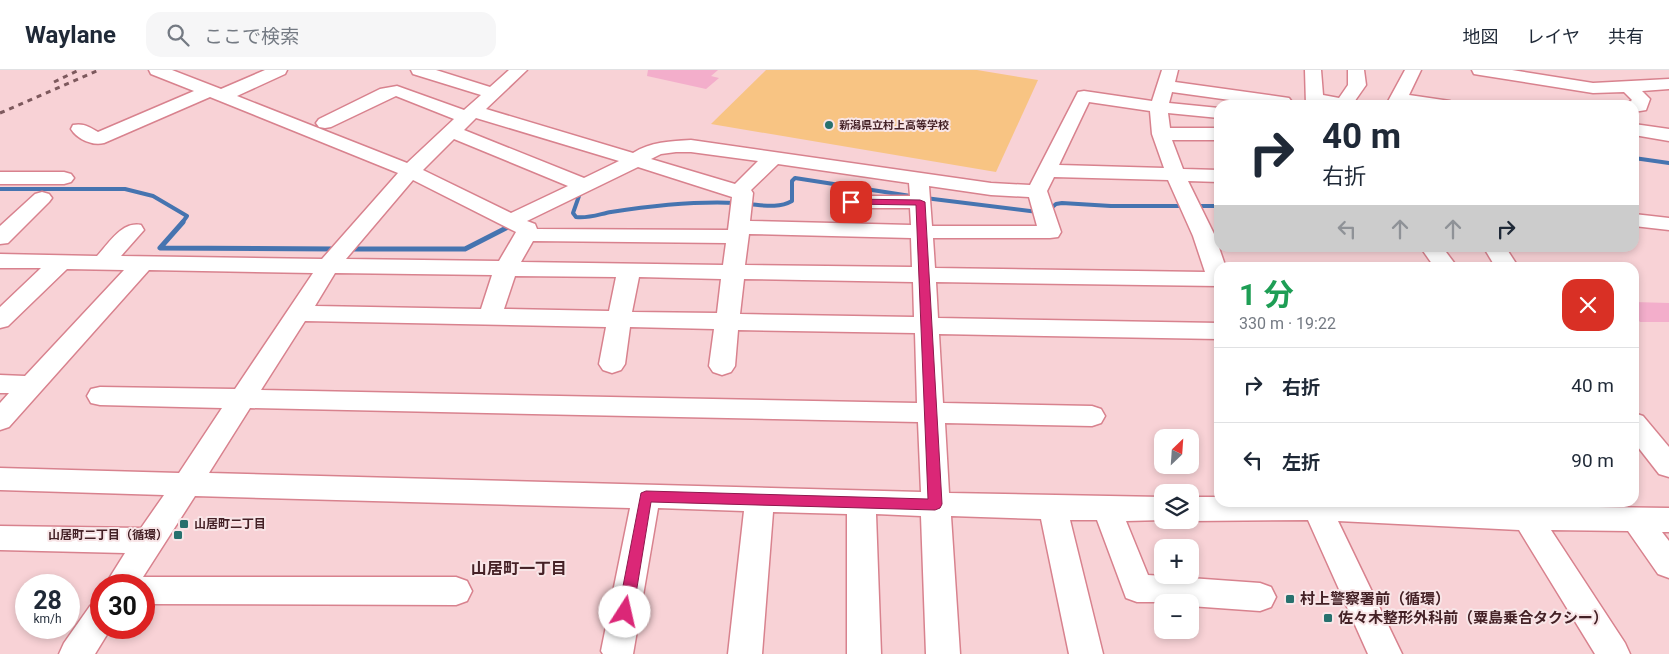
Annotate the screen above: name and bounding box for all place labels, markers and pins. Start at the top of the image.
marker: 新潟県立村上高等学校 [823,119,835,131]
place label: 新潟県立村上高等学校 [839,119,949,132]
pin [830,181,872,223]
place label: 山居町二丁目 [194,517,266,531]
marker: 山居町二丁目 [178,518,190,530]
place label: 山居町二丁目（循環） [48,528,168,542]
marker: 山居町二丁目（循環） [172,529,184,541]
place label: 村上警察署前（循環） [1300,590,1450,608]
marker: 村上警察署前（循環） [1284,593,1296,605]
place label: 佐々木整形外科前（粟島乗合タクシー） [1338,609,1608,627]
marker: 佐々木整形外科前（粟島乗合タクシー） [1322,612,1334,624]

